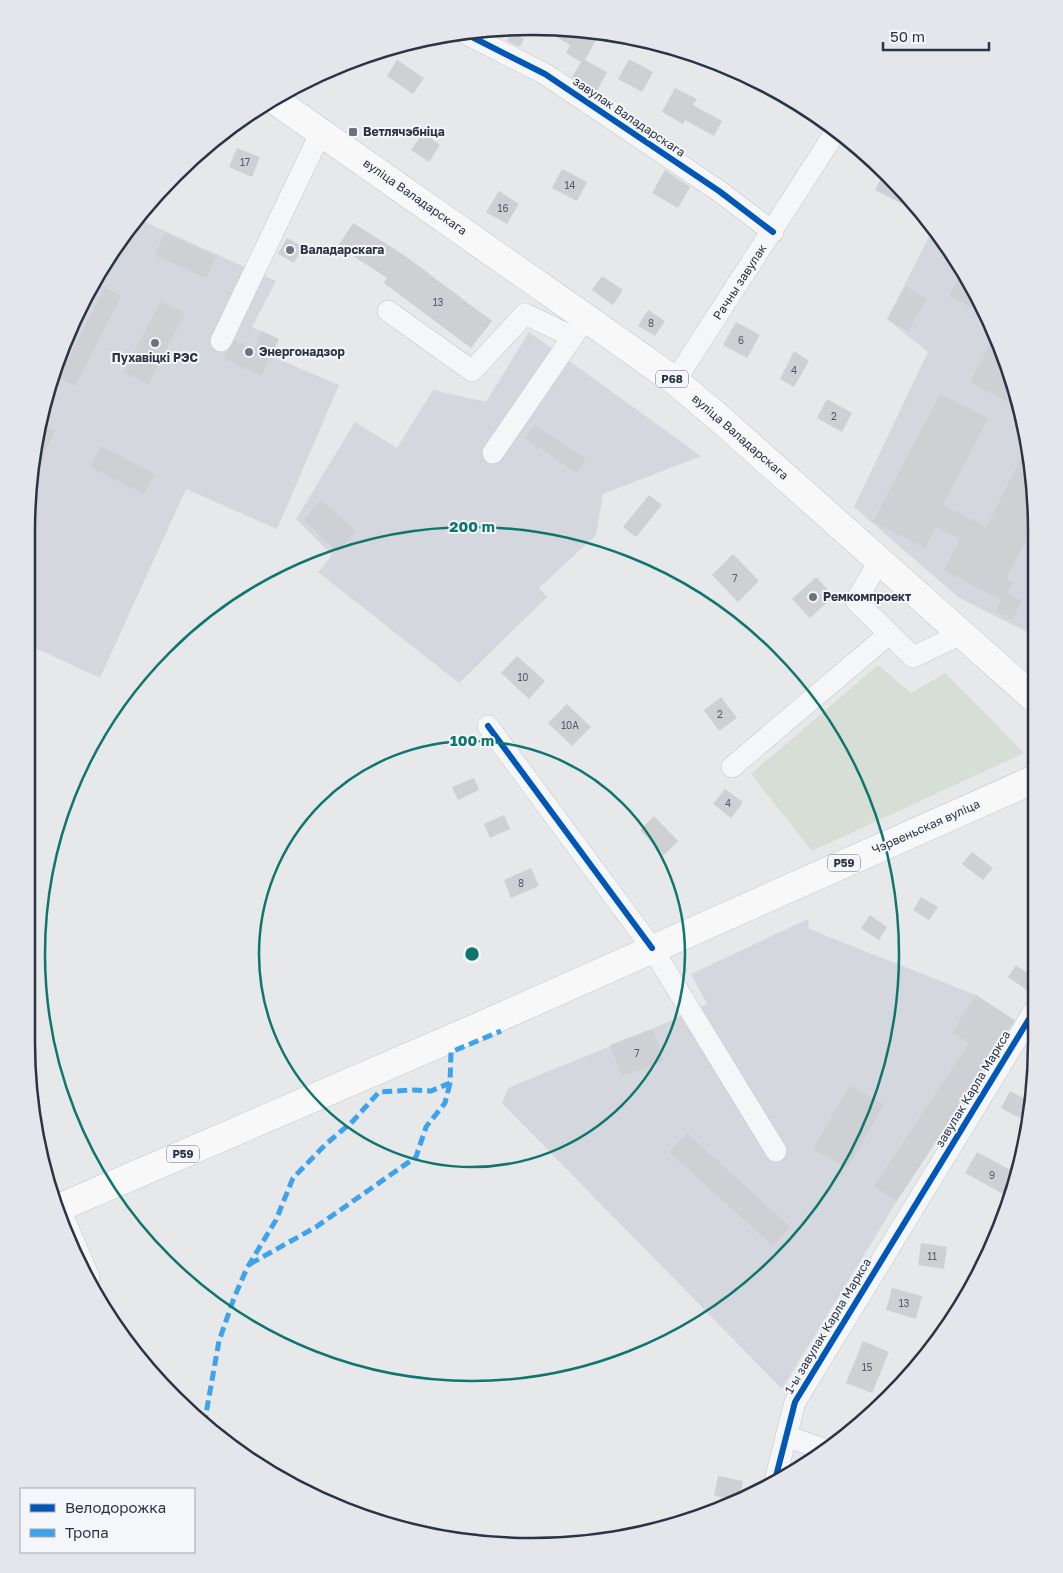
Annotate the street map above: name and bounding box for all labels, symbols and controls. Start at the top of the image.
scale bar [883,20,989,52]
text: 50 m [890,27,925,45]
street label: завулак Валадарскага [570,73,688,160]
place label: Ветлячэбніца [363,124,445,139]
marker: Ветлячэбніца [347,126,359,138]
street label: вуліца Валадарскага [361,155,470,238]
house number: 17 [240,156,250,168]
house number: 14 [565,179,575,191]
house number: 16 [498,202,508,214]
street label: Рачны завулак [710,241,770,322]
place label: Валадарскага [300,242,384,257]
marker: Валадарскага [284,244,296,256]
house number: 13 [433,296,443,308]
house number: 8 [648,317,654,329]
house number: 6 [738,334,744,346]
marker: Пухавіцкі РЭС [149,337,161,349]
place label: Энергонадзор [259,344,345,359]
marker: Энергонадзор [243,346,255,358]
place label: Пухавіцкі РЭС [112,350,199,365]
house number: 4 [791,364,797,376]
road number: Р68 [656,370,688,388]
street label: вуліца Валадарскага [689,391,792,483]
house number: 2 [831,410,837,422]
text: 200 m [449,517,495,535]
house number: 7 [732,572,738,584]
place label: Ремкомпроект [823,589,911,604]
marker: Ремкомпроект [807,591,819,603]
house number: 10 [517,671,529,683]
house number: 2 [717,708,723,720]
house number: 10А [561,719,579,731]
text: 100 m [450,731,494,749]
street label: Чэрвеньская вуліца [869,796,982,857]
house number: 4 [725,797,731,809]
road number: Р59 [828,854,860,871]
house number: 8 [518,877,524,889]
centre of rings [463,945,481,963]
street label: завулак Карла Маркса [932,1028,1013,1150]
house number: 7 [634,1047,640,1059]
road number: Р59 [167,1146,199,1162]
house number: 9 [989,1169,995,1181]
house number: 11 [927,1250,937,1262]
street label: 1-ы завулак Карла Маркса [781,1255,874,1396]
house number: 13 [899,1297,909,1309]
house number: 15 [862,1361,873,1373]
legend [20,1488,195,1553]
text: Велодорожка [65,1498,166,1516]
text: Тропа [65,1523,109,1541]

